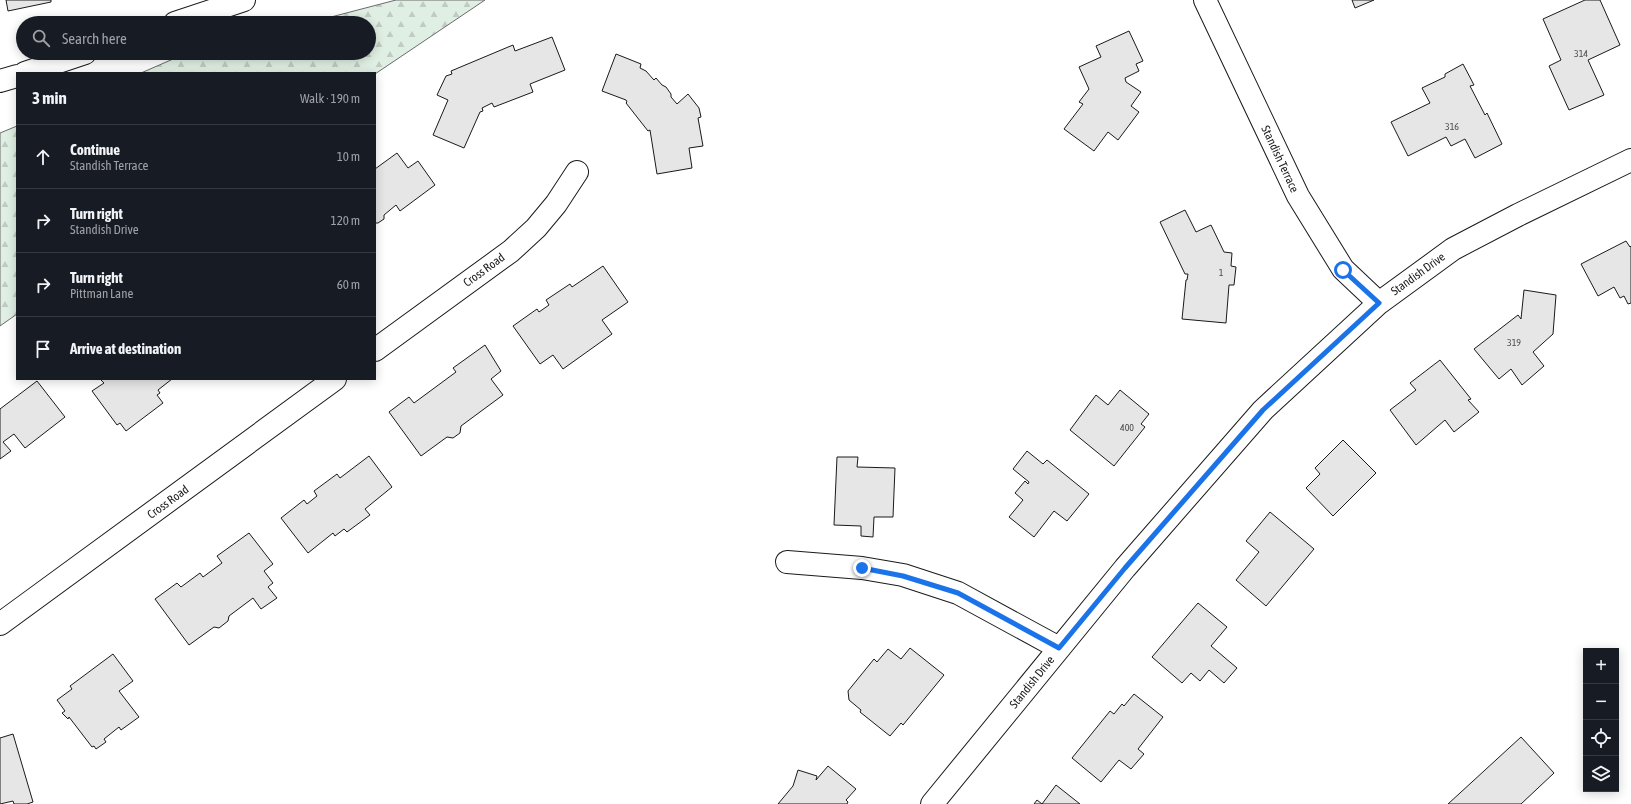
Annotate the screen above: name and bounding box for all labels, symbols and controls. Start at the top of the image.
search box [16,16,376,60]
icon: search [30,27,52,49]
text: Search here [62,30,127,47]
house number: 314 [1574,48,1588,59]
text: 3 min [32,88,67,108]
text: Walk · 190 m [300,91,360,106]
house number: 316 [1445,121,1459,132]
street label: Standish Terrace [1258,123,1302,195]
text: Continue [70,141,120,158]
icon: ahead [32,146,54,168]
text: 10 m [337,149,360,164]
text: Standish Terrace [70,158,148,173]
text: Turn right [70,205,123,222]
icon: right [32,210,54,232]
text: 120 m [331,213,360,228]
text: Standish Drive [70,222,139,237]
street label: Cross Road [461,250,507,290]
street label: Standish Drive [1388,250,1448,298]
route start [1334,261,1352,279]
house number: 1 [1219,267,1224,278]
text: Turn right [70,269,123,286]
icon: right [32,274,54,296]
text: 60 m [337,277,360,292]
text: Pittman Lane [70,286,133,301]
house number: 319 [1507,337,1521,348]
icon: arrive [32,338,54,360]
text: Arrive at destination [70,340,181,357]
house number: 400 [1120,422,1134,433]
street label: Cross Road [145,482,191,522]
route end [853,559,871,577]
map controls [1583,648,1619,792]
button: + [1583,648,1619,684]
street label: Standish Drive [1007,653,1057,711]
button: − [1583,684,1619,720]
button: locate [1583,720,1619,756]
button: layers [1583,756,1619,792]

